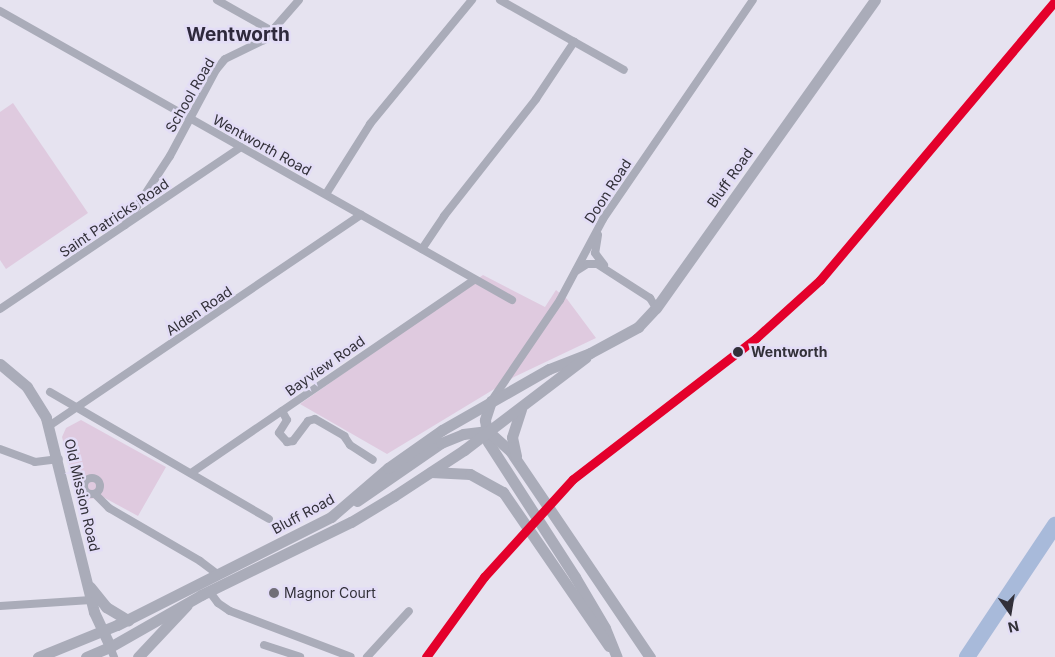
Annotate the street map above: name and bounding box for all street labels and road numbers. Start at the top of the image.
street label: School Road [162,55,218,135]
street label: Wentworth Road [210,111,314,179]
street label: Bluff Road [704,145,756,211]
street label: Doon Road [581,156,635,226]
street label: Saint Patricks Road [56,175,172,261]
street label: Alden Road [163,283,235,339]
street label: Bayview Road [282,332,368,400]
street label: Old Mission Road [61,437,103,553]
street label: Bluff Road [269,491,337,537]

